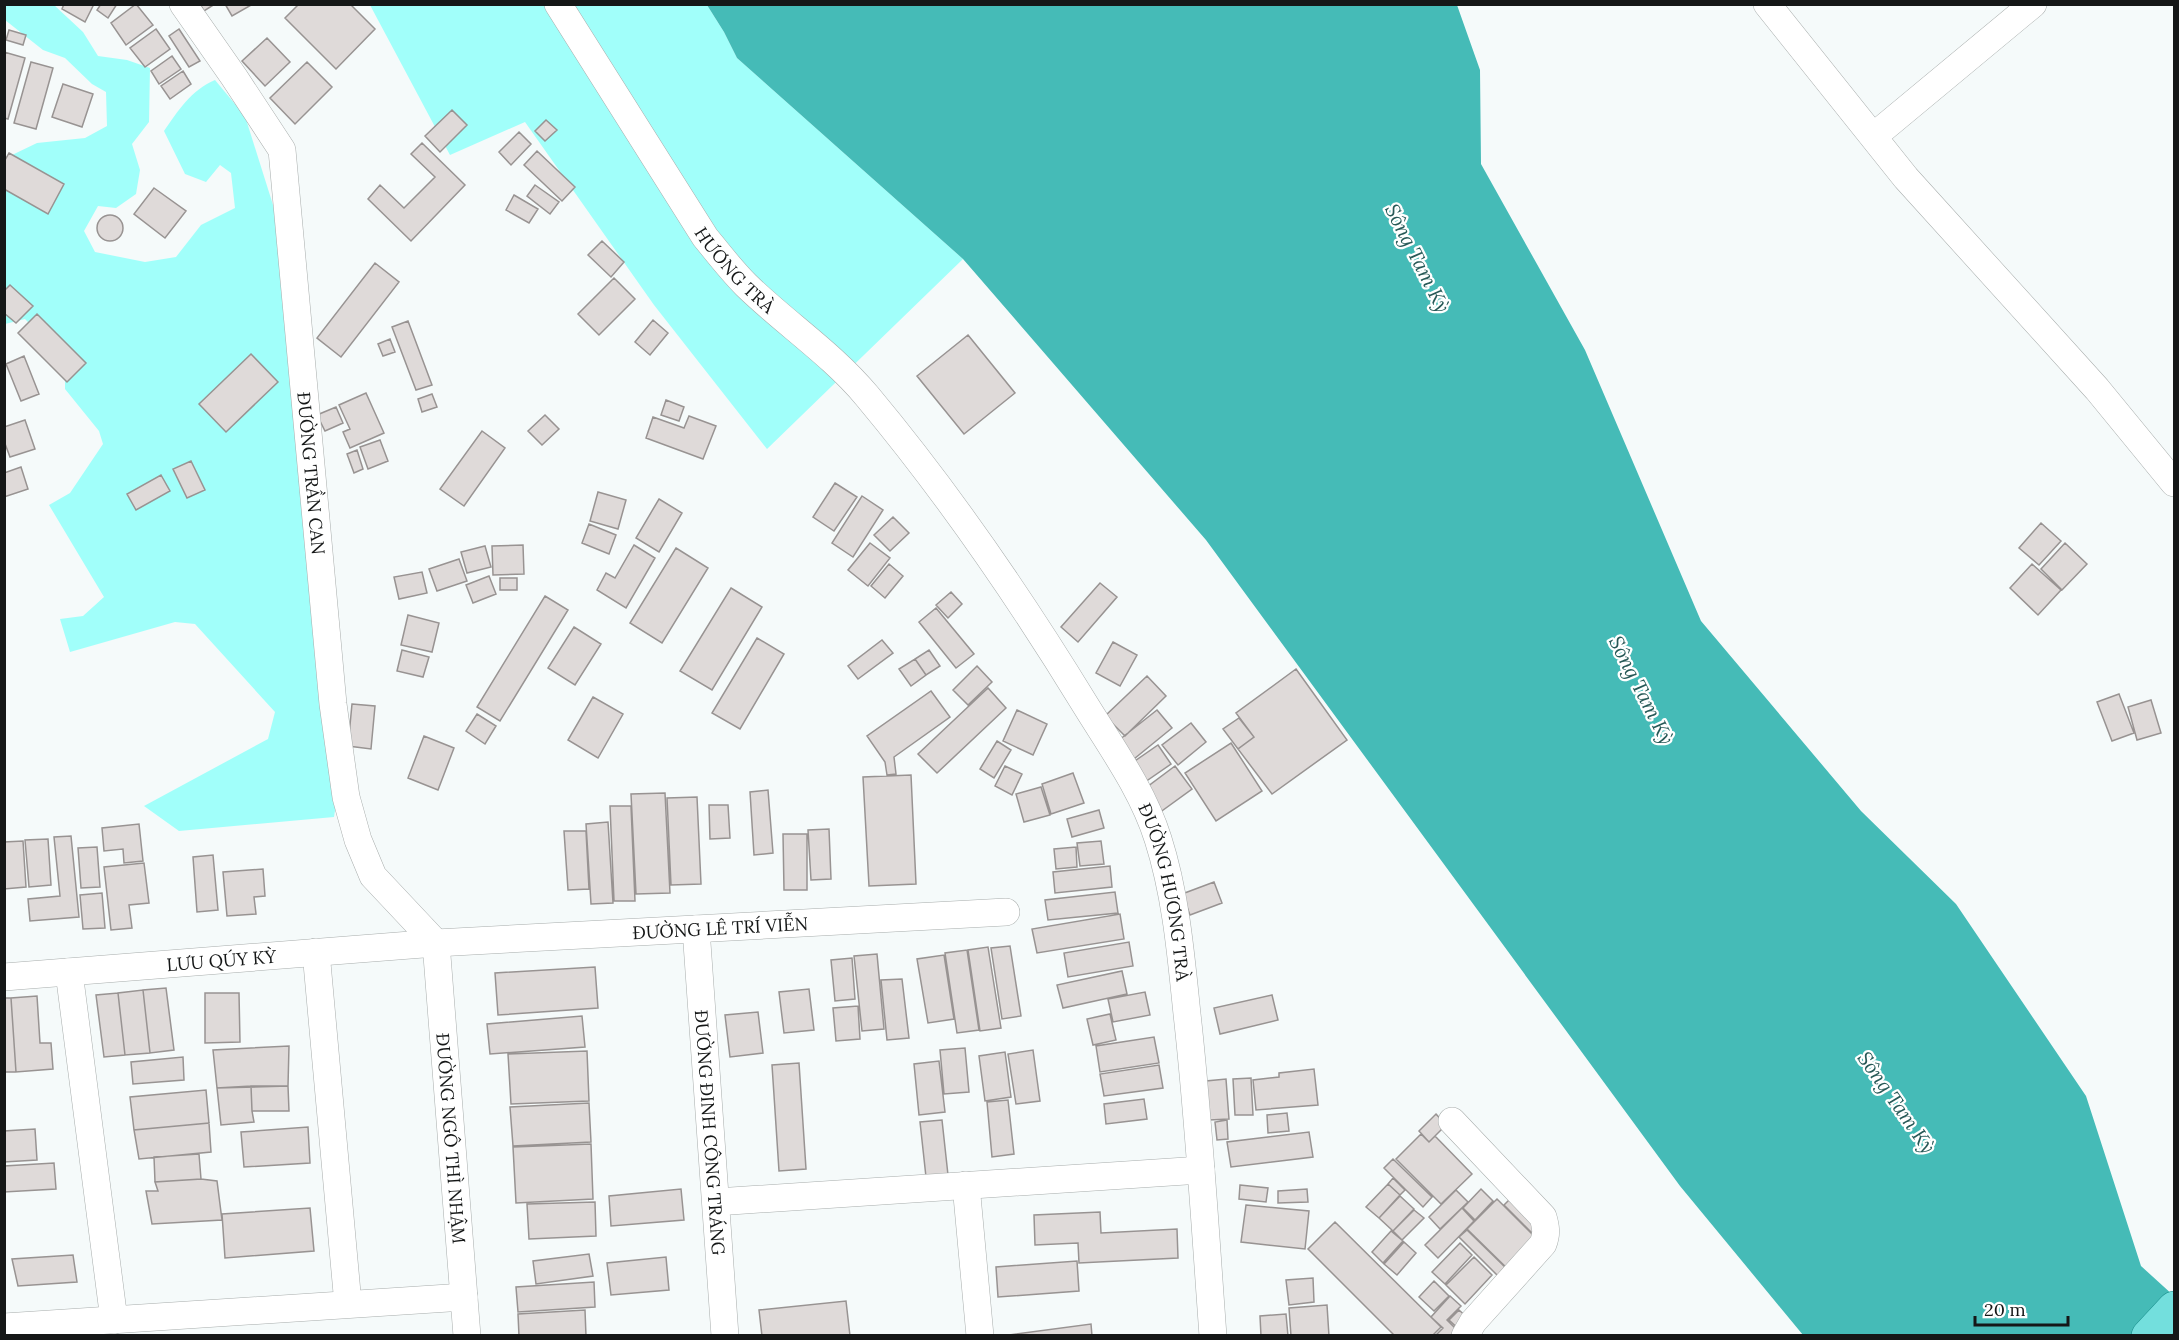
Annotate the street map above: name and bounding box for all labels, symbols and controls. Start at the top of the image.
water label: Sông Tam Kỳ [1380,200,1456,316]
street label: HƯƠNG TRÀ [690,222,781,318]
street label: ĐƯỜNG TRẦN CAN [293,391,331,556]
water label: Sông Tam Kỳ [1604,632,1680,748]
street label: ĐƯỜNG HƯƠNG TRÀ [1134,799,1195,983]
street label: ĐƯỜNG LÊ TRÍ VIỄN [632,911,809,944]
street label: LƯU QÚY KỲ [166,944,278,976]
street label: ĐƯỜNG ĐINH CÔNG TRÁNG [690,1009,731,1256]
street label: ĐƯỜNG NGÔ THÌ NHẬM [432,1032,471,1245]
water label: Sông Tam Kỳ [1853,1046,1941,1158]
scale bar [1975,1289,2068,1327]
text: 20 m [1984,1298,2026,1321]

